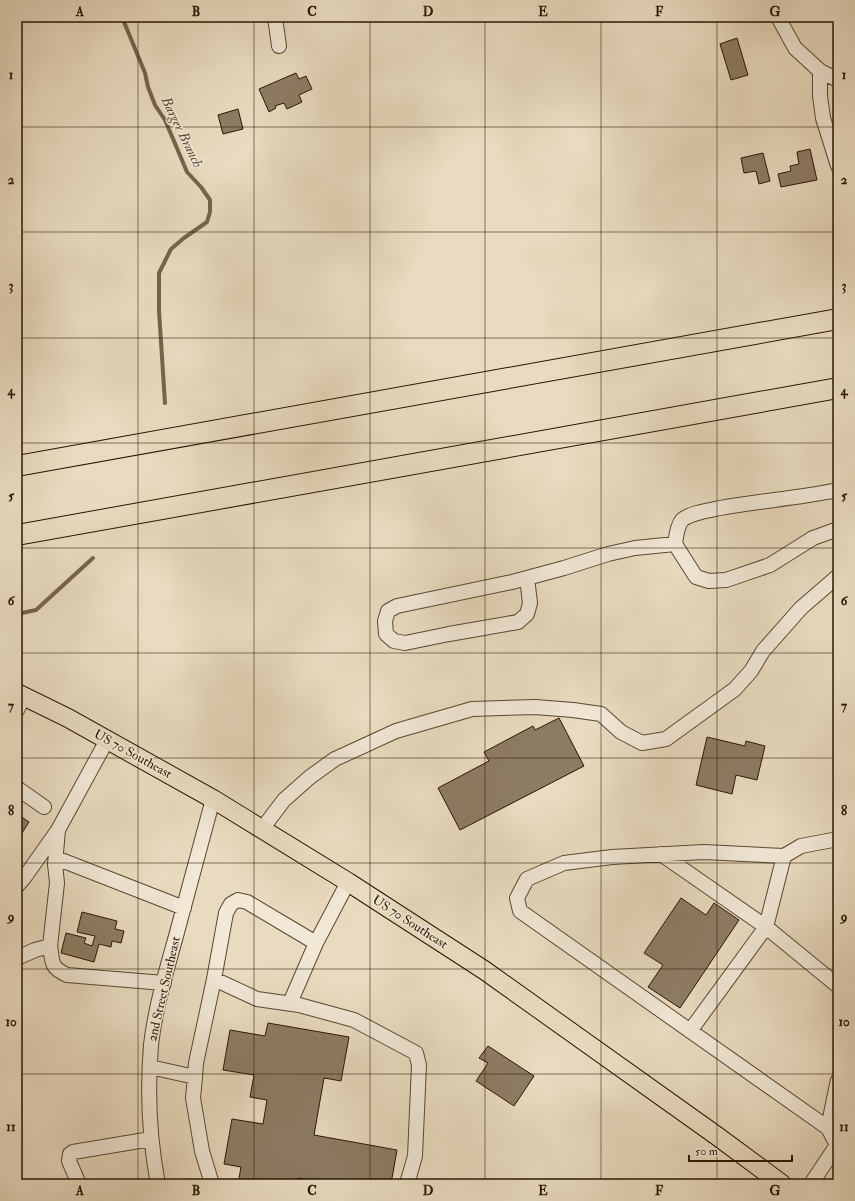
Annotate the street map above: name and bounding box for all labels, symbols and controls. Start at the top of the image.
text: A [75,4,85,20]
text: B [192,4,200,20]
text: C [307,4,317,20]
text: D [423,4,434,20]
text: E [538,4,548,20]
text: F [655,4,664,20]
text: G [770,4,781,20]
text: 1 [9,67,14,83]
text: 1 [842,67,847,83]
water label: Barger Branch [157,93,206,170]
text: 2 [8,172,15,188]
text: 2 [841,172,848,188]
text: 3 [9,278,14,294]
text: 3 [842,278,847,294]
text: 4 [6,383,15,399]
text: 4 [839,383,848,399]
text: 5 [8,488,14,504]
text: 5 [841,488,847,504]
text: 6 [8,593,16,609]
text: 6 [841,593,849,609]
text: 7 [8,698,15,714]
text: 7 [841,698,848,714]
street label: US 70 Southeast [91,726,175,782]
text: 8 [8,803,14,819]
text: 8 [841,803,847,819]
street label: US 70 Southeast [369,892,451,952]
text: 9 [6,909,15,925]
text: 9 [839,909,848,925]
street label: 2nd Street Southeast [144,935,184,1043]
text: 10 [5,1014,17,1030]
text: 10 [838,1014,850,1030]
text: 11 [6,1119,16,1135]
text: 11 [839,1119,849,1135]
scale bar [689,1137,792,1163]
text: 50 m [695,1144,719,1159]
text: A [75,1183,85,1199]
text: B [192,1183,200,1199]
text: C [307,1183,317,1199]
text: D [423,1183,434,1199]
text: E [538,1183,548,1199]
text: F [655,1183,664,1199]
text: G [770,1183,781,1199]

